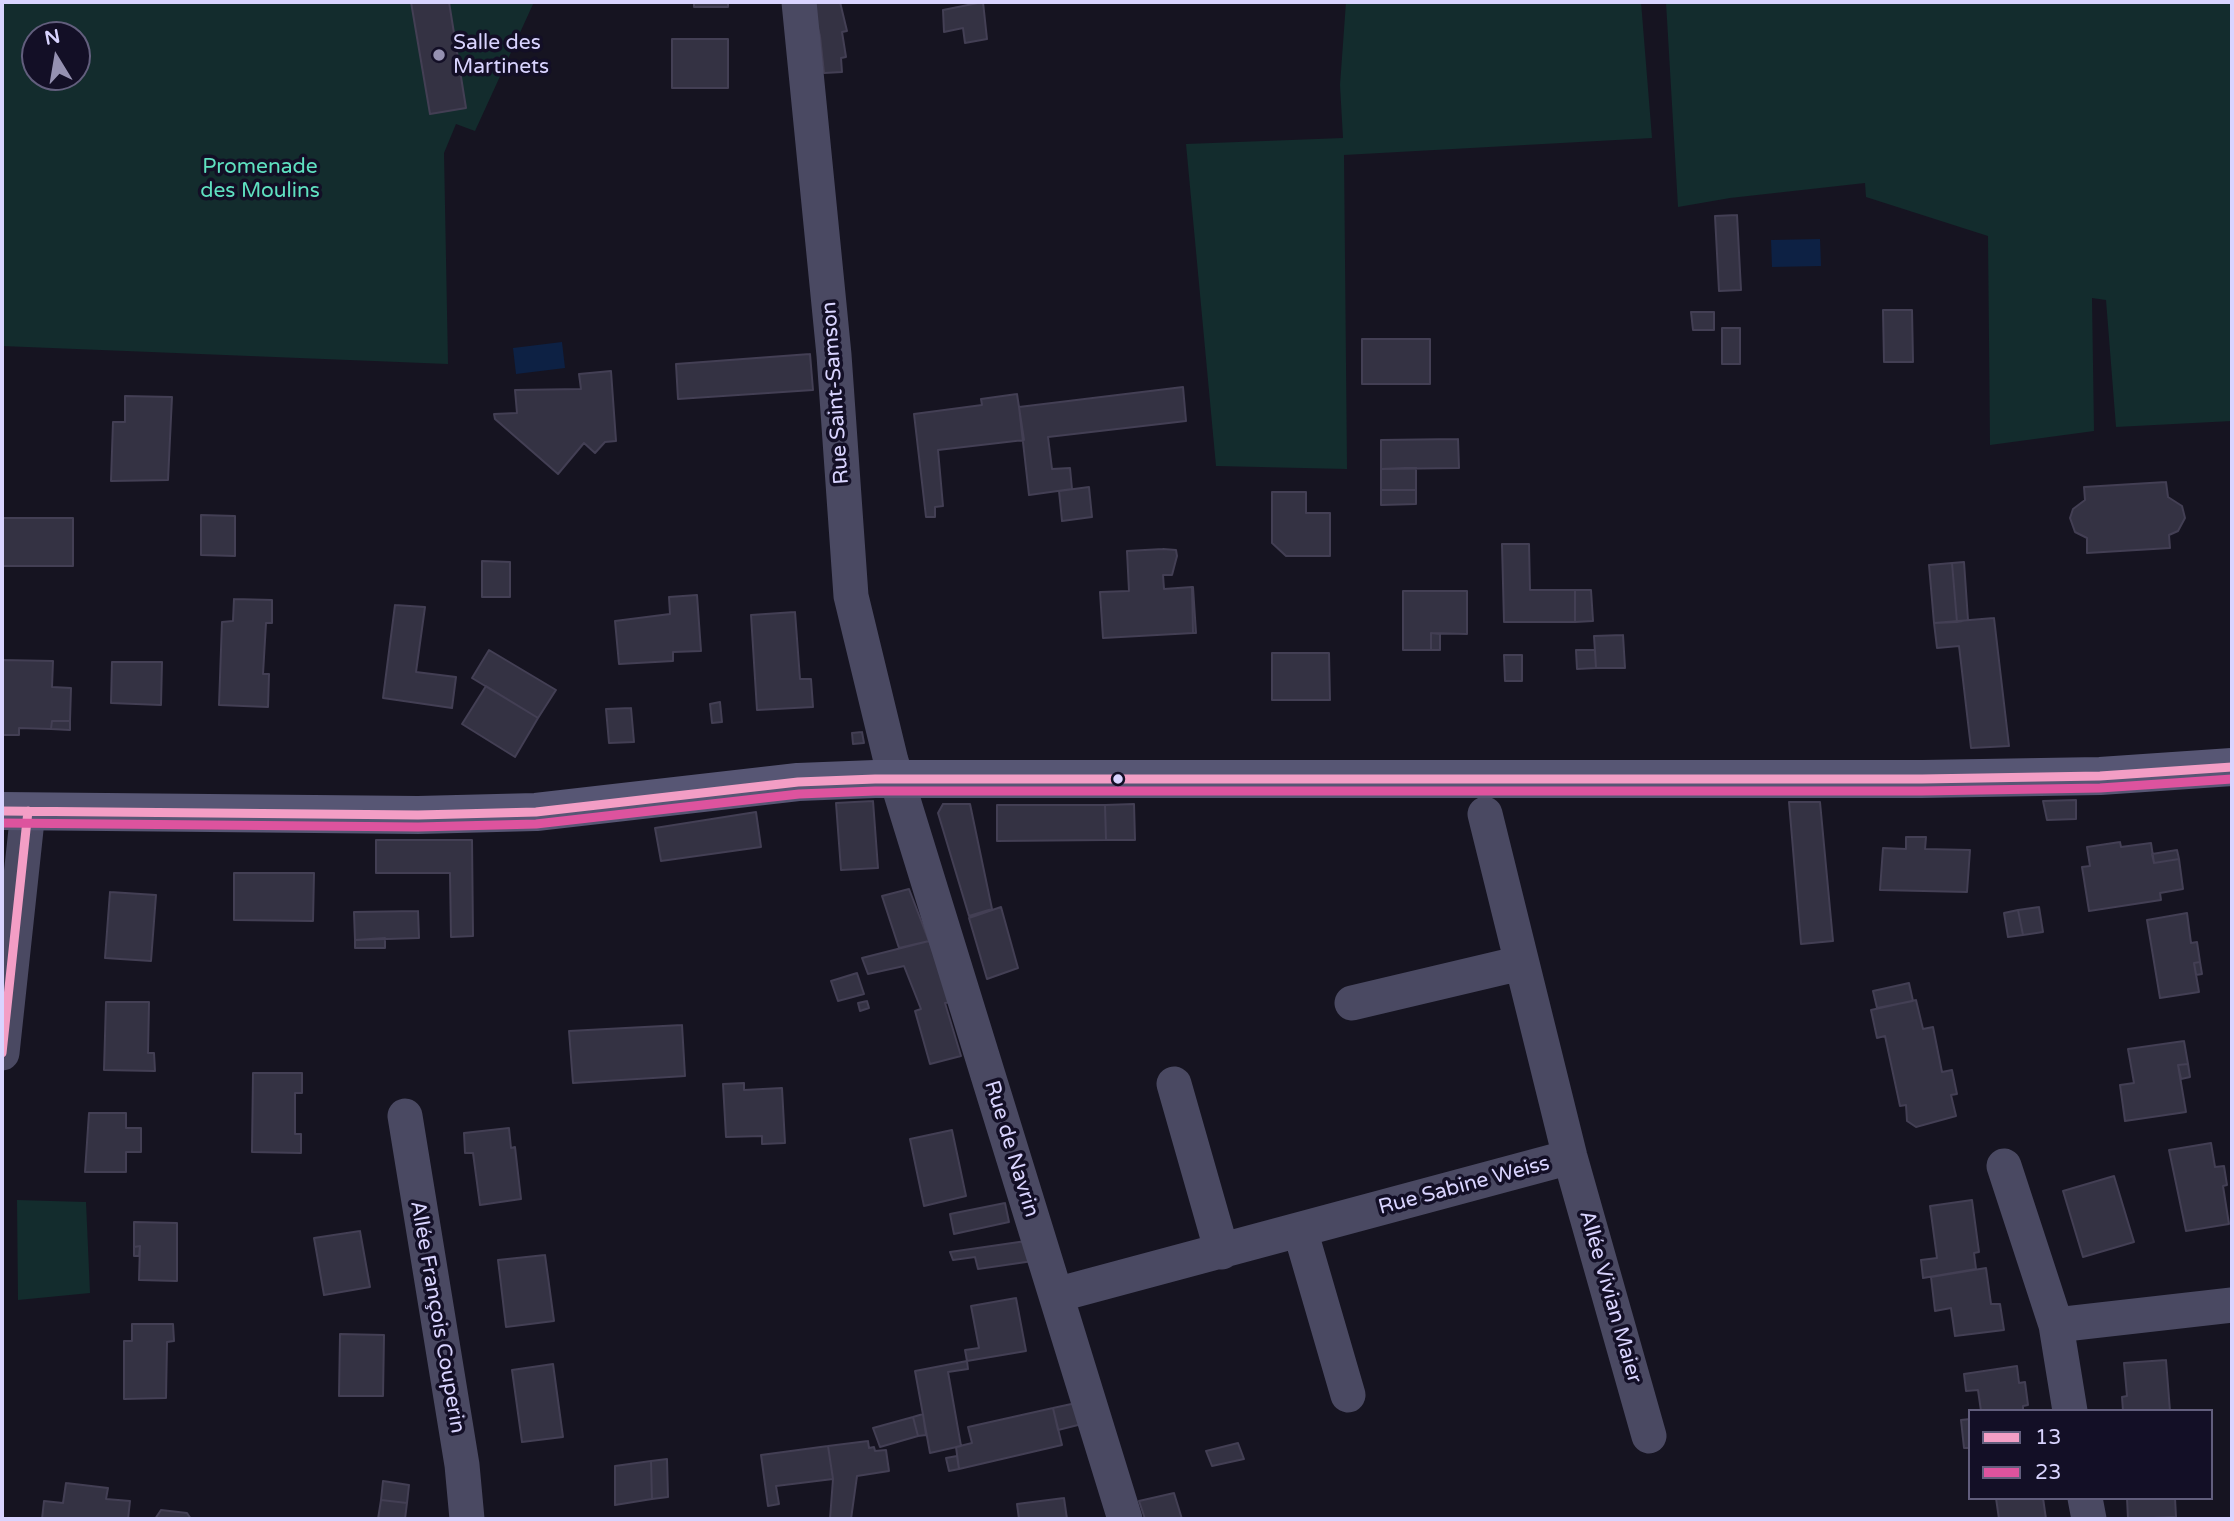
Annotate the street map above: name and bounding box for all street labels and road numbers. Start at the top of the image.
street label: Rue Saint-Samson [817,301,855,485]
street label: Rue de Navrin [978,1078,1044,1220]
street label: Rue Sabine Weiss [1376,1151,1552,1221]
street label: Allée François Couperin [404,1199,470,1435]
street label: Allée Vivian Maier [1573,1208,1647,1386]

